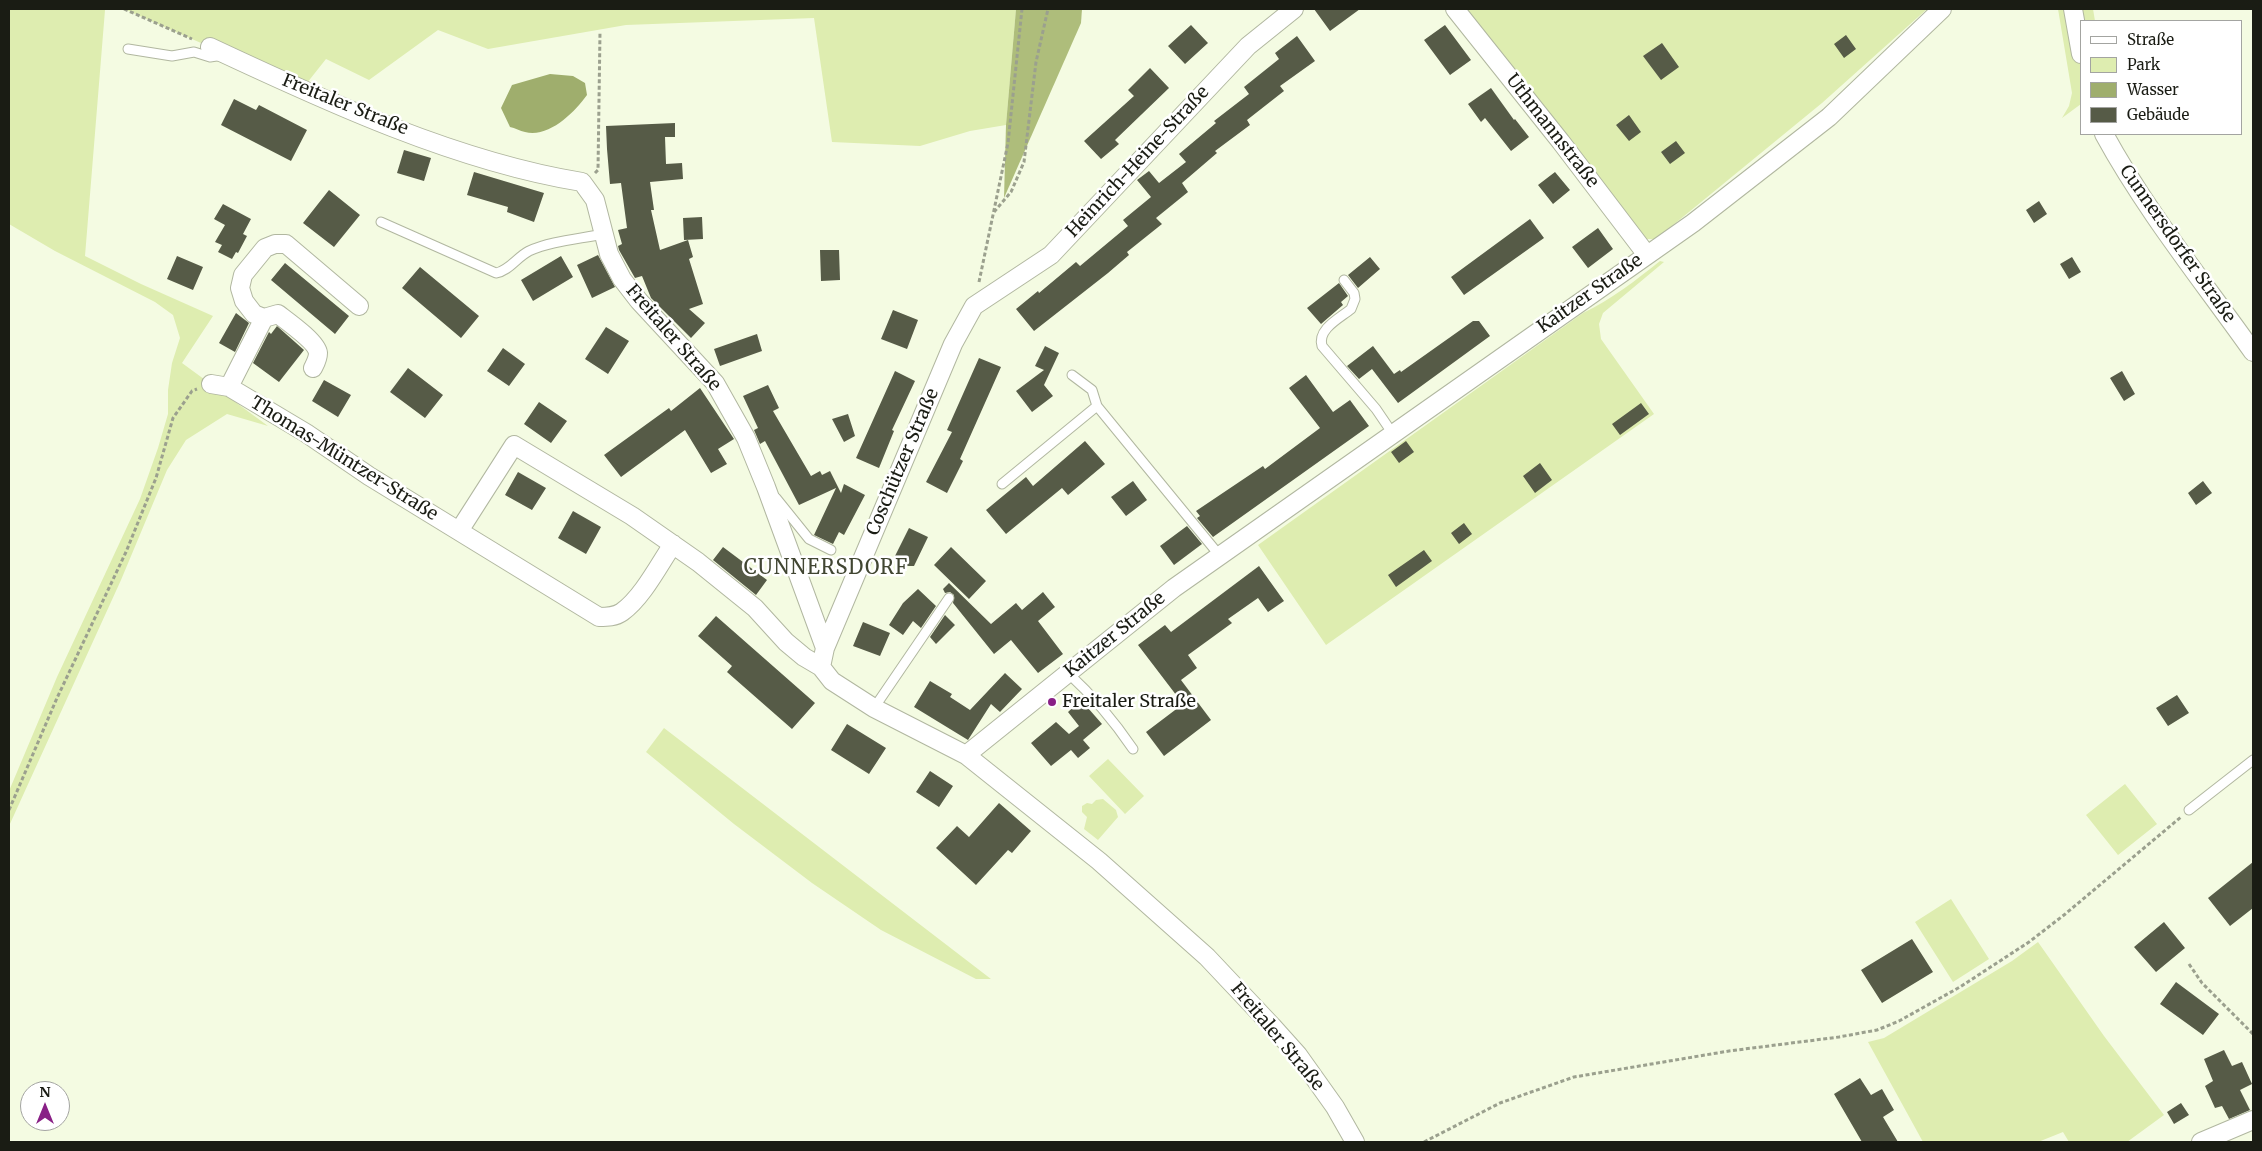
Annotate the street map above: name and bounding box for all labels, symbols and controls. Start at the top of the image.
legend [2080,20,2242,135]
text: Straße [2127,30,2174,49]
text: Park [2127,55,2160,74]
street label: Freitaler Straße [279,70,411,140]
street label: Uthmannstraße [1501,70,1603,192]
text: Wasser [2127,80,2179,99]
street label: Heinrich-Heine-Straße [1062,82,1214,242]
text: Gebäude [2127,105,2189,124]
street label: Cunnersdorfer Straße [2114,161,2240,327]
street label: Kaitzer Straße [1533,250,1647,338]
street label: Freitaler Straße [621,280,725,396]
street label: Coschützer Straße [862,385,944,539]
street label: Thomas-Müntzer-Straße [246,392,442,526]
district label: CUNNERSDORF [742,556,910,580]
street label: Kaitzer Straße [1060,588,1170,682]
place label: Freitaler Straße [1062,691,1196,713]
marker: Freitaler Straße [1046,696,1058,708]
street label: Freitaler Straße [1226,979,1328,1095]
north arrow [20,1081,70,1131]
text: N [39,1083,51,1101]

